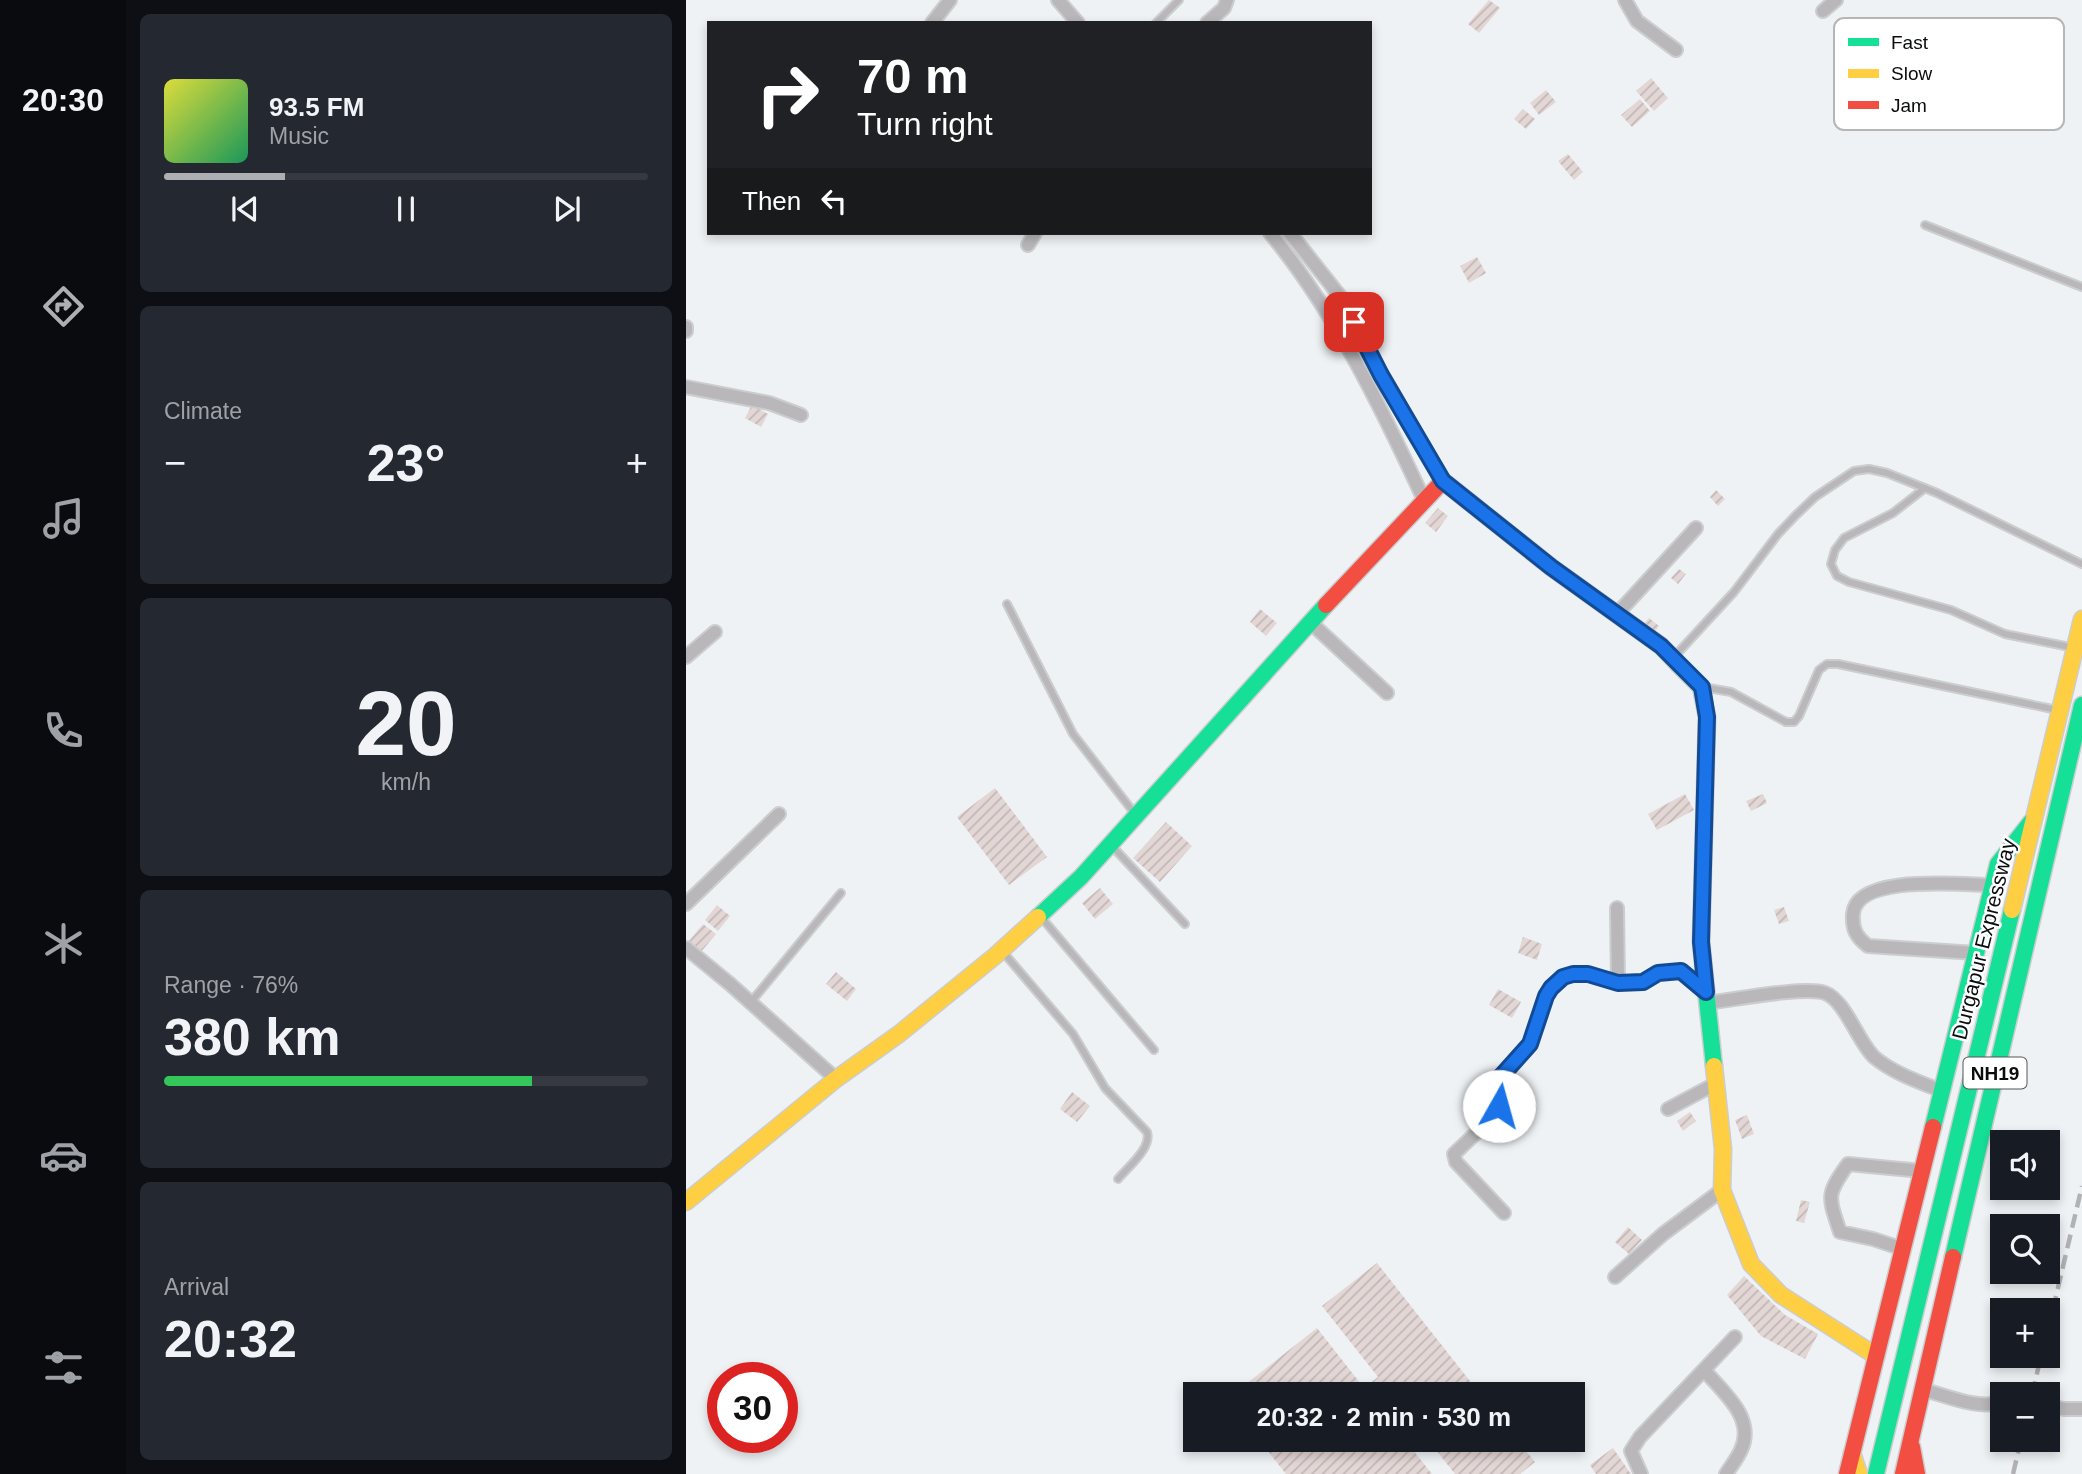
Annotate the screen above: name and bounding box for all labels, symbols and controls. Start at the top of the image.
legend [1834,18,2064,130]
text: Fast [1891,32,1929,53]
icon: right [742,49,833,140]
text: 70 m [857,49,969,103]
text: Slow [1891,63,1932,84]
text: 20:30 [22,82,104,118]
text: 93.5 FM [269,92,364,122]
text: Jam [1891,95,1927,116]
text: Turn right [857,106,993,142]
text: Music [269,123,329,149]
icon: left [815,182,853,220]
text: Then [742,186,801,216]
icon: previous [226,190,264,228]
icon: pause [387,190,425,228]
icon: next [548,190,586,228]
icon: directions [39,282,88,331]
pin [1324,292,1384,352]
icon: arrive [1335,303,1373,341]
text: Climate [164,398,242,424]
text: 23° [367,434,445,492]
text: − [164,442,186,484]
text: + [626,442,648,484]
icon: music [39,494,88,543]
text: 20 [355,673,457,774]
icon: phone [39,706,88,755]
text: km/h [381,769,431,795]
street label: Durgapur Expressway [1947,835,2020,1042]
icon: climate [39,919,88,968]
text: Range · 76% [164,972,298,998]
text: 380 km [164,1008,340,1066]
road number: NH19 [1964,1058,2026,1088]
position arrow [1462,1069,1536,1143]
map controls [1990,1130,2060,1452]
button: sound [1990,1130,2060,1200]
icon: car [39,1131,88,1180]
button: search [1990,1214,2060,1284]
text: Arrival [164,1274,229,1300]
button: + [1990,1298,2060,1368]
text: 20:32 [164,1310,297,1368]
icon: filters [39,1343,88,1392]
speed limit sign: 30 [707,1362,798,1453]
button: − [1990,1382,2060,1452]
text: 20:32 · 2 min · 530 m [1257,1402,1511,1432]

